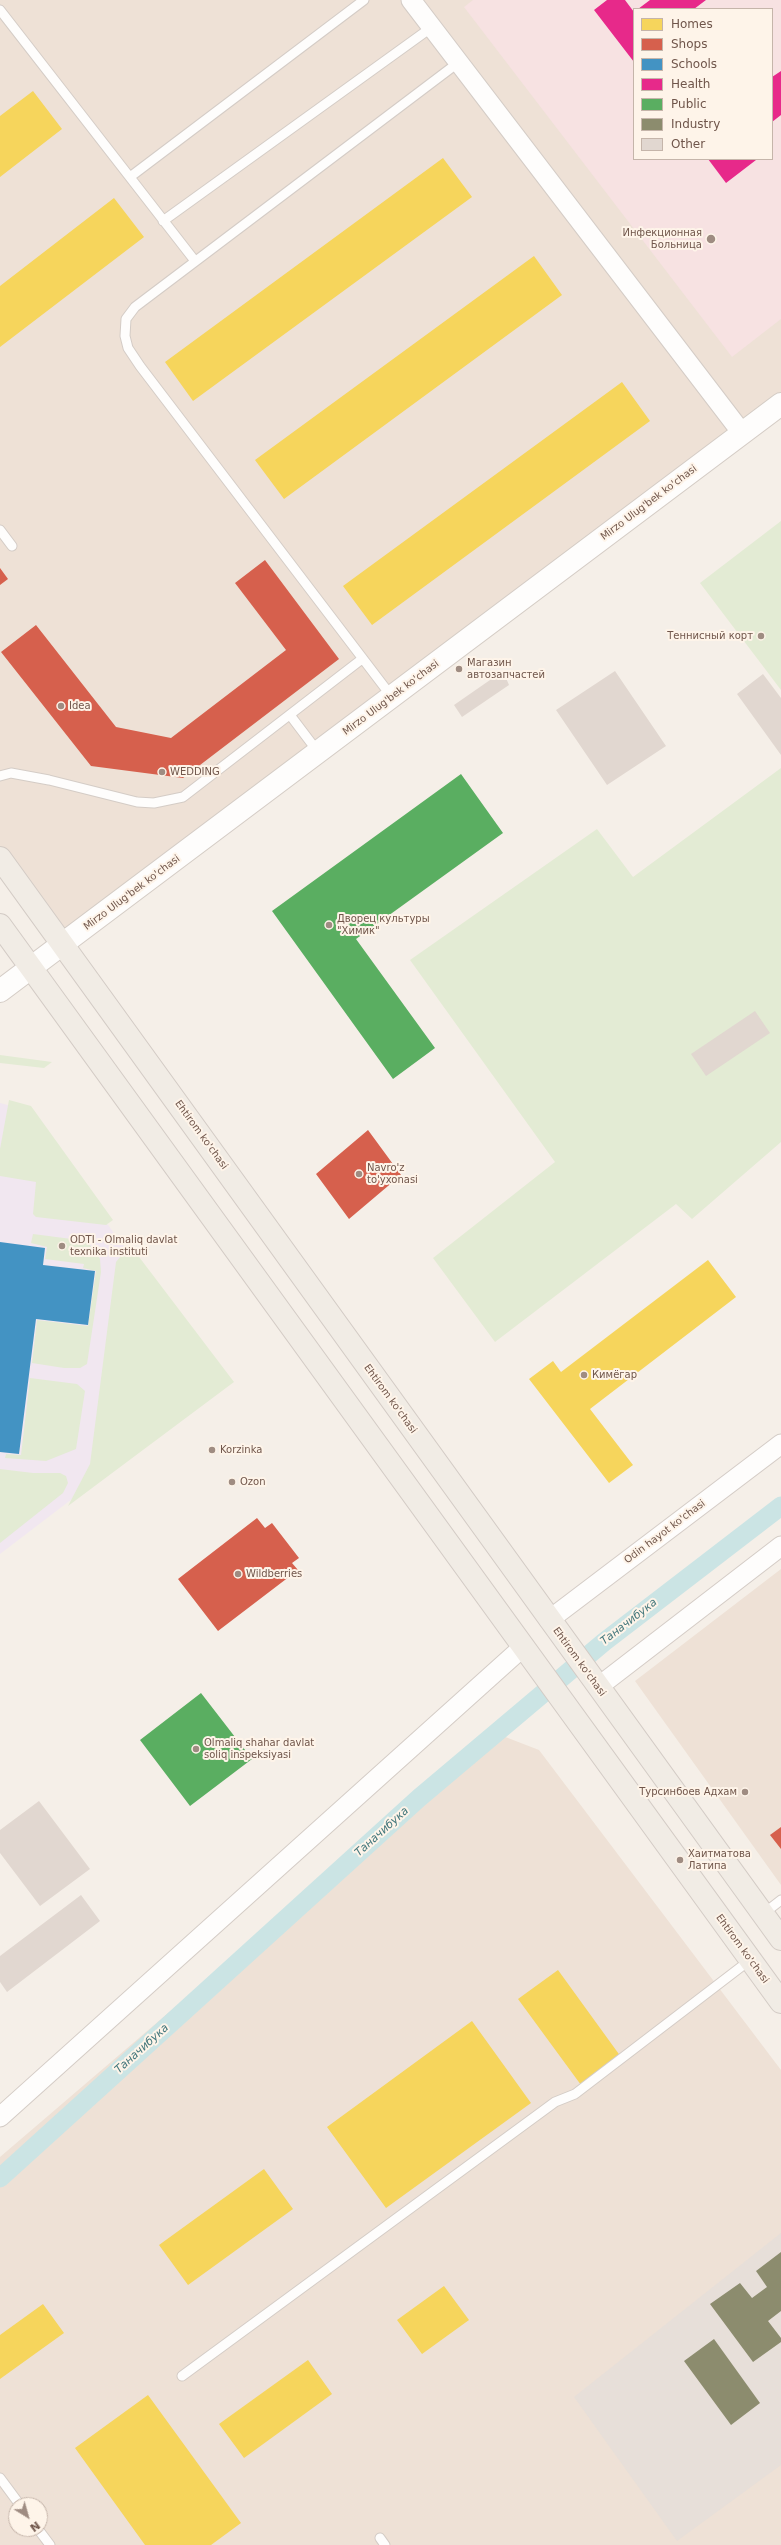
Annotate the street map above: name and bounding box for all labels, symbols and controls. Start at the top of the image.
legend [633,8,773,160]
text: Homes [671,17,713,31]
text: Shops [671,37,707,51]
text: Schools [671,57,717,71]
text: Health [671,77,710,91]
text: Public [671,97,707,111]
text: Industry [671,117,720,131]
text: Other [671,137,705,151]
place label: Инфекционная Больница [623,227,702,250]
marker: Инфекционная Больница [705,233,717,245]
street label: Mirzo Ulug'bek ko'chasi [599,463,699,543]
place label: Теннисный корт [667,630,753,642]
marker: Теннисный корт [756,631,766,641]
place label: Магазин автозапчастей [467,657,545,680]
street label: Mirzo Ulug'bek ko'chasi [341,658,441,738]
marker: Магазин автозапчастей [454,664,464,674]
place label: Idea [69,700,91,712]
marker: Idea [56,701,66,711]
place label: WEDDING [170,766,220,778]
marker: WEDDING [157,767,167,777]
street label: Mirzo Ulug'bek ko'chasi [82,853,182,933]
place label: Дворец культуры "Химик" [337,913,430,936]
marker: Дворец культуры "Химик" [324,920,334,930]
street label: Ehtirom ko'chasi [172,1098,230,1172]
place label: Navro'z to'yxonasi [367,1162,418,1186]
marker: Navro'z to'yxonasi [354,1169,364,1179]
place label: ODTI - Olmaliq davlat texnika instituti [70,1234,177,1258]
marker: ODTI - Olmaliq davlat texnika instituti [57,1241,67,1251]
street label: Ehtirom ko'chasi [361,1362,419,1436]
place label: Кимёгар [592,1369,637,1381]
marker: Кимёгар [579,1370,589,1380]
place label: Korzinka [220,1444,262,1456]
marker: Korzinka [207,1445,217,1455]
place label: Ozon [240,1476,266,1488]
marker: Ozon [227,1477,237,1487]
street label: Odin hayot ko'chasi [622,1498,708,1566]
place label: Wildberries [246,1568,302,1580]
marker: Wildberries [233,1569,243,1579]
water label: Таначибука [598,1596,660,1648]
street label: Ehtirom ko'chasi [550,1625,608,1699]
place label: Olmaliq shahar davlat soliq inspeksiyasi [204,1737,314,1760]
marker: Olmaliq shahar davlat soliq inspeksiyasi [191,1744,201,1754]
place label: Турсинбоев Адхам [639,1786,737,1798]
marker: Турсинбоев Адхам [740,1787,750,1797]
water label: Таначибука [352,1804,412,1860]
place label: Хаитматова Латипа [688,1848,751,1872]
marker: Хаитматова Латипа [675,1855,685,1865]
street label: Ehtirom ko'chasi [713,1912,771,1986]
water label: Таначибука [112,2021,172,2077]
north arrow [8,2497,48,2537]
text: N [27,2518,43,2534]

